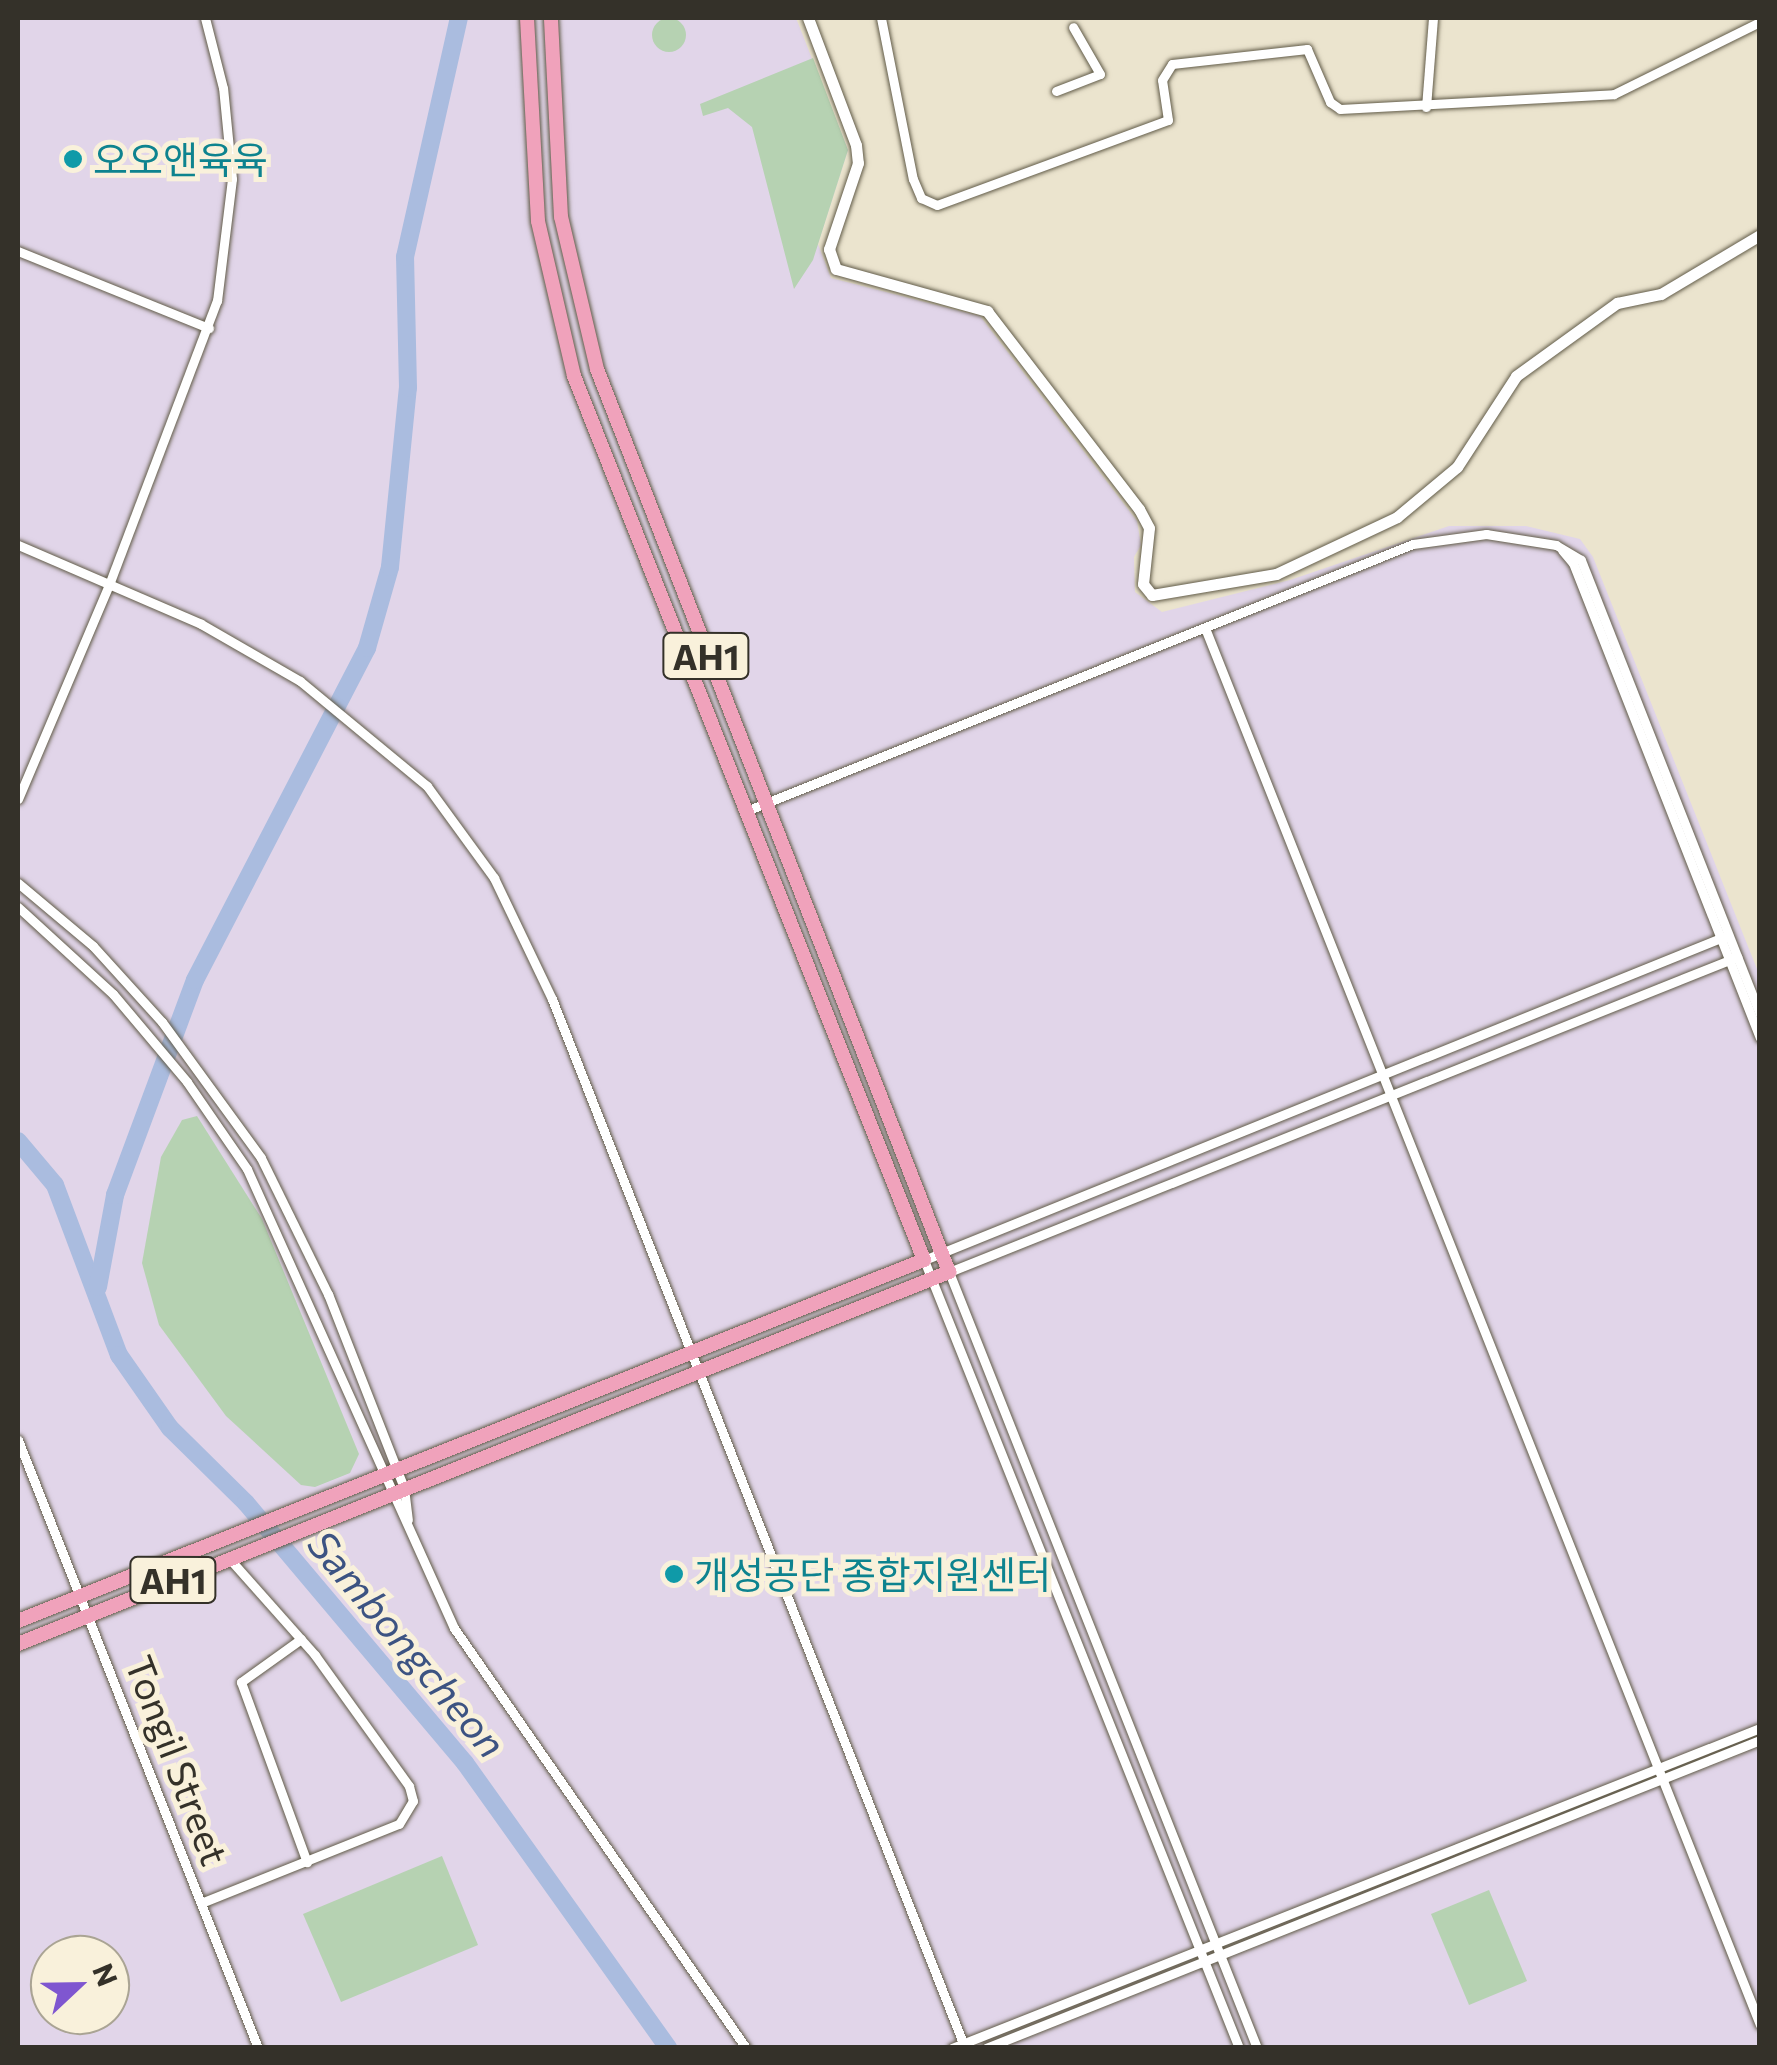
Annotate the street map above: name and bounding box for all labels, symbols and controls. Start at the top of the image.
place label: 오오앤육육 [93,136,268,182]
marker: 오오앤육육 [62,148,84,170]
road number: AH1 [661,626,751,686]
water label: Sambongcheon [299,1520,517,1766]
road number: AH1 [128,1550,218,1610]
place label: 개성공단 종합지원센터 [694,1551,1051,1597]
marker: 개성공단 종합지원센터 [663,1563,685,1585]
street label: Tongil Street [117,1649,239,1871]
north arrow [30,1935,130,2035]
text: N [86,1958,126,1991]

